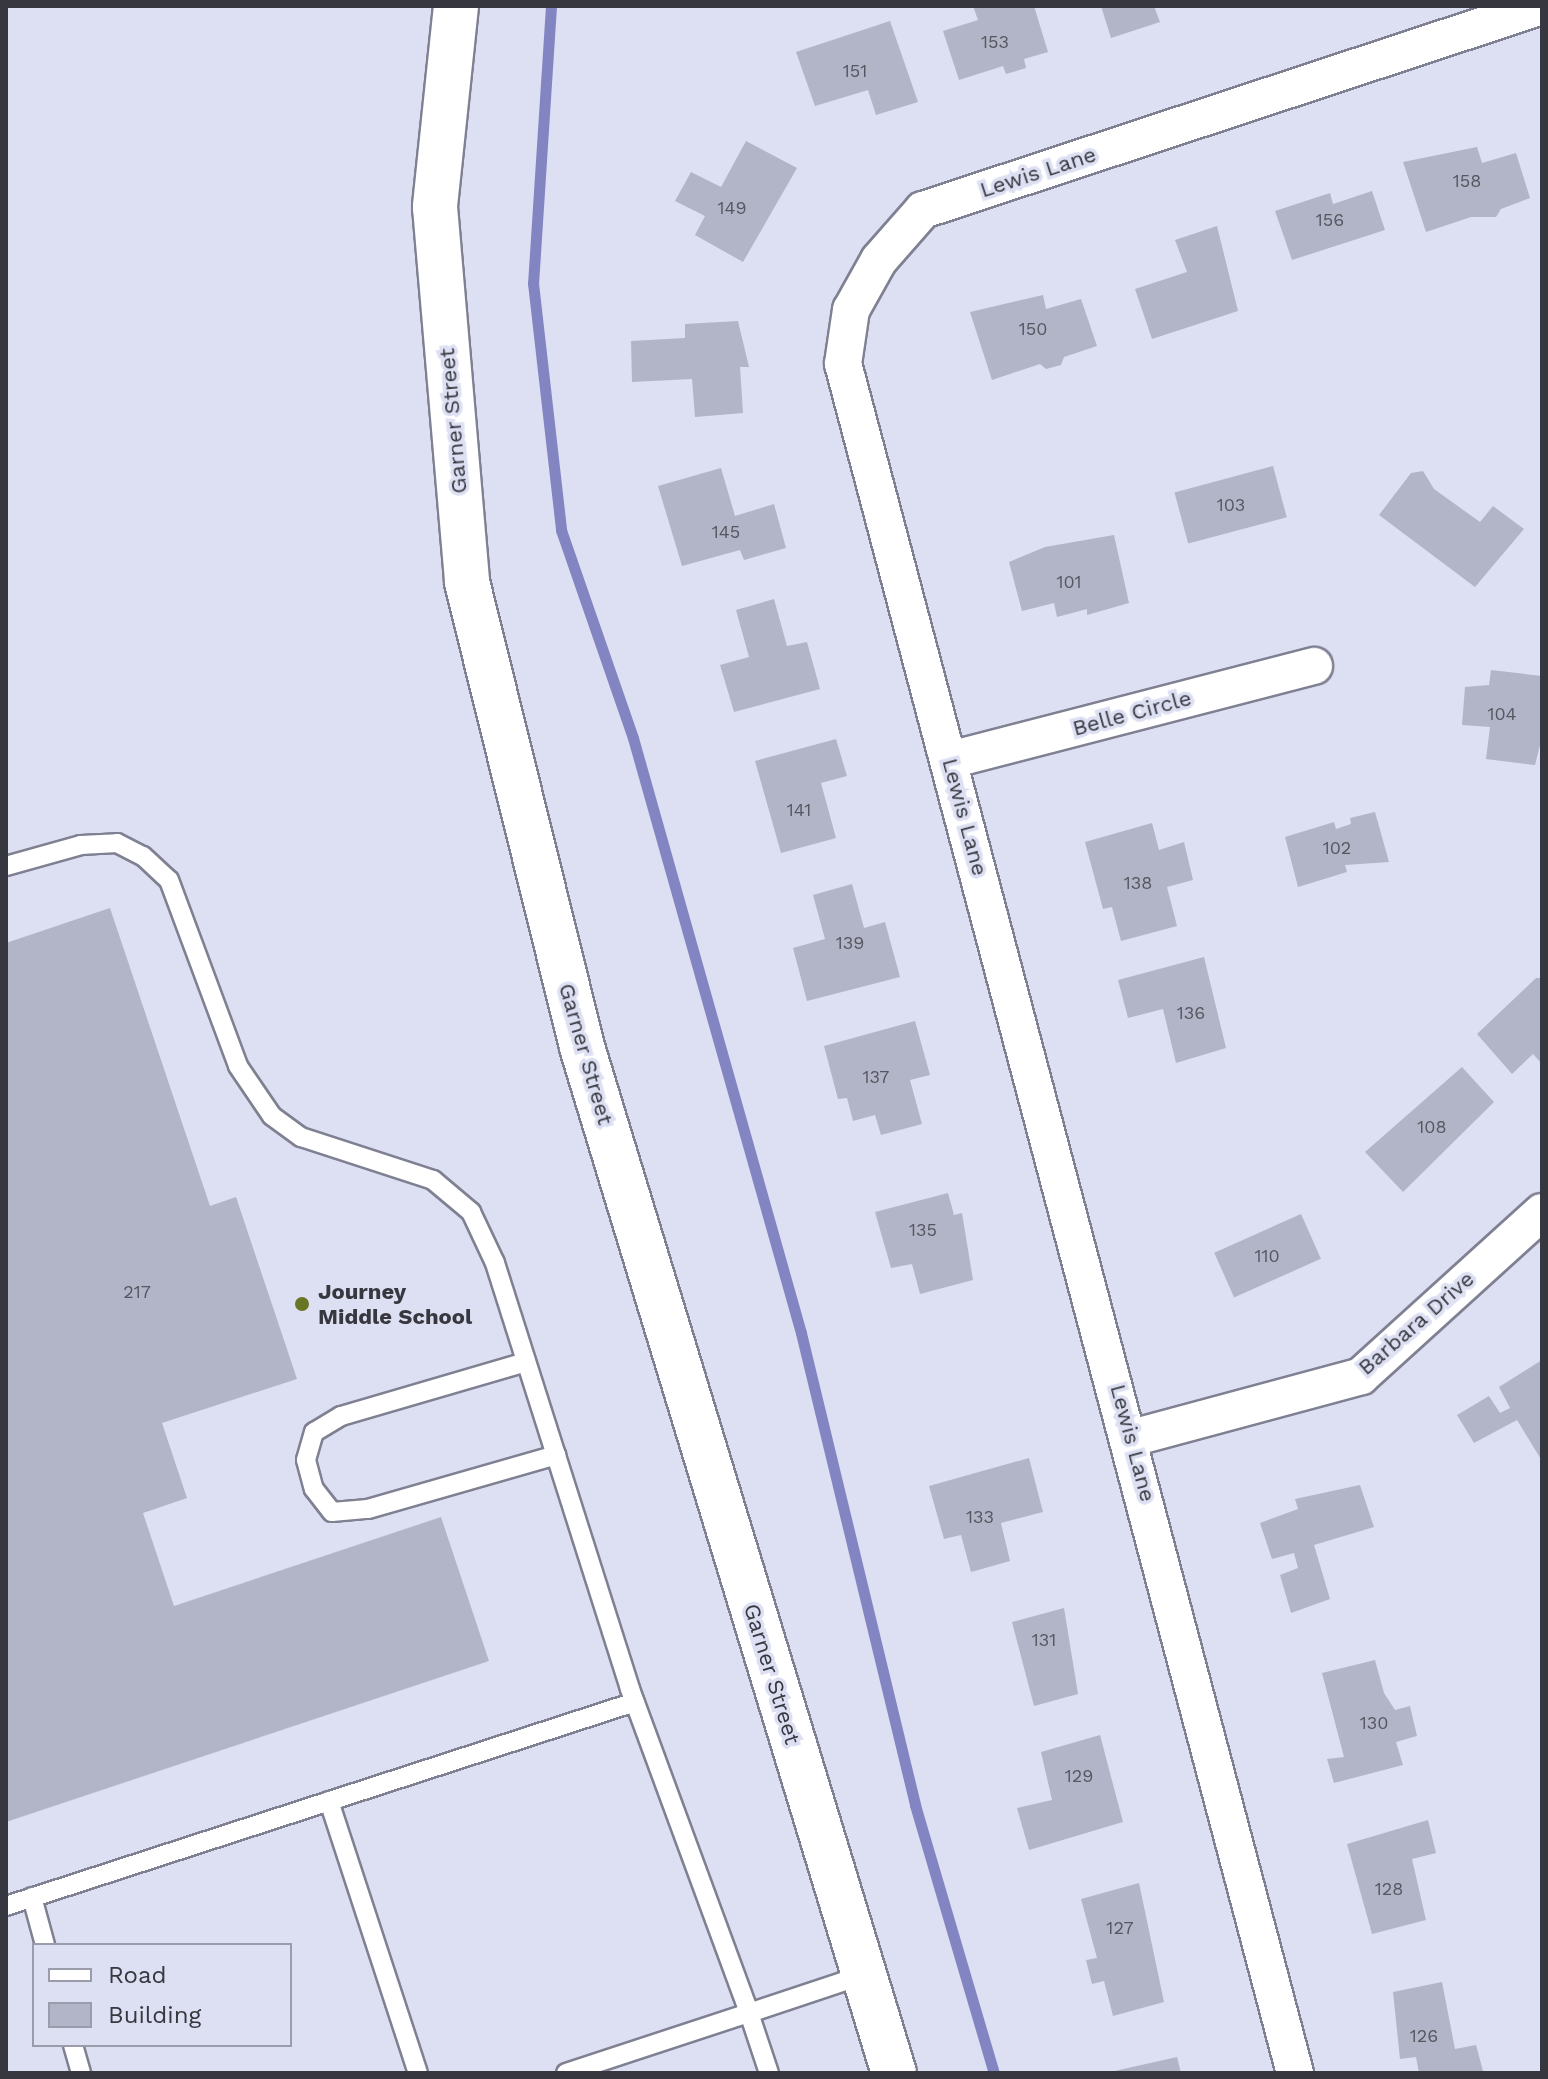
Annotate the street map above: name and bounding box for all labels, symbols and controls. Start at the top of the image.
house number: 153 [981,31,1009,53]
house number: 151 [843,60,867,82]
street label: Lewis Lane [977,141,1099,203]
house number: 158 [1453,170,1481,192]
house number: 149 [717,197,747,219]
house number: 156 [1316,209,1344,231]
house number: 150 [1019,318,1047,340]
street label: Garner Street [433,347,473,495]
house number: 103 [1217,494,1245,516]
house number: 145 [712,521,740,543]
house number: 101 [1056,571,1082,593]
street label: Belle Circle [1070,684,1194,742]
house number: 104 [1487,703,1517,725]
street label: Lewis Lane [937,755,993,879]
house number: 141 [787,799,811,821]
house number: 102 [1323,837,1351,859]
house number: 138 [1124,872,1152,894]
house number: 139 [836,932,864,954]
street label: Garner Street [553,980,619,1128]
house number: 136 [1177,1002,1205,1024]
house number: 137 [863,1066,889,1088]
house number: 108 [1417,1116,1447,1138]
house number: 135 [909,1219,937,1241]
house number: 110 [1254,1245,1280,1267]
street label: Barbara Drive [1352,1265,1480,1381]
place label: Journey Middle School [318,1278,472,1330]
house number: 217 [123,1281,151,1303]
marker: Journey Middle School [293,1295,311,1313]
street label: Lewis Lane [1105,1381,1161,1505]
house number: 133 [966,1506,994,1528]
street label: Garner Street [738,1600,806,1748]
house number: 131 [1032,1629,1056,1651]
house number: 130 [1360,1712,1388,1734]
house number: 129 [1065,1765,1093,1787]
house number: 128 [1375,1878,1403,1900]
house number: 127 [1106,1917,1134,1939]
legend [32,1943,292,2047]
text: Road [108,1961,167,1989]
text: Building [108,2001,201,2029]
house number: 126 [1410,2025,1438,2047]

